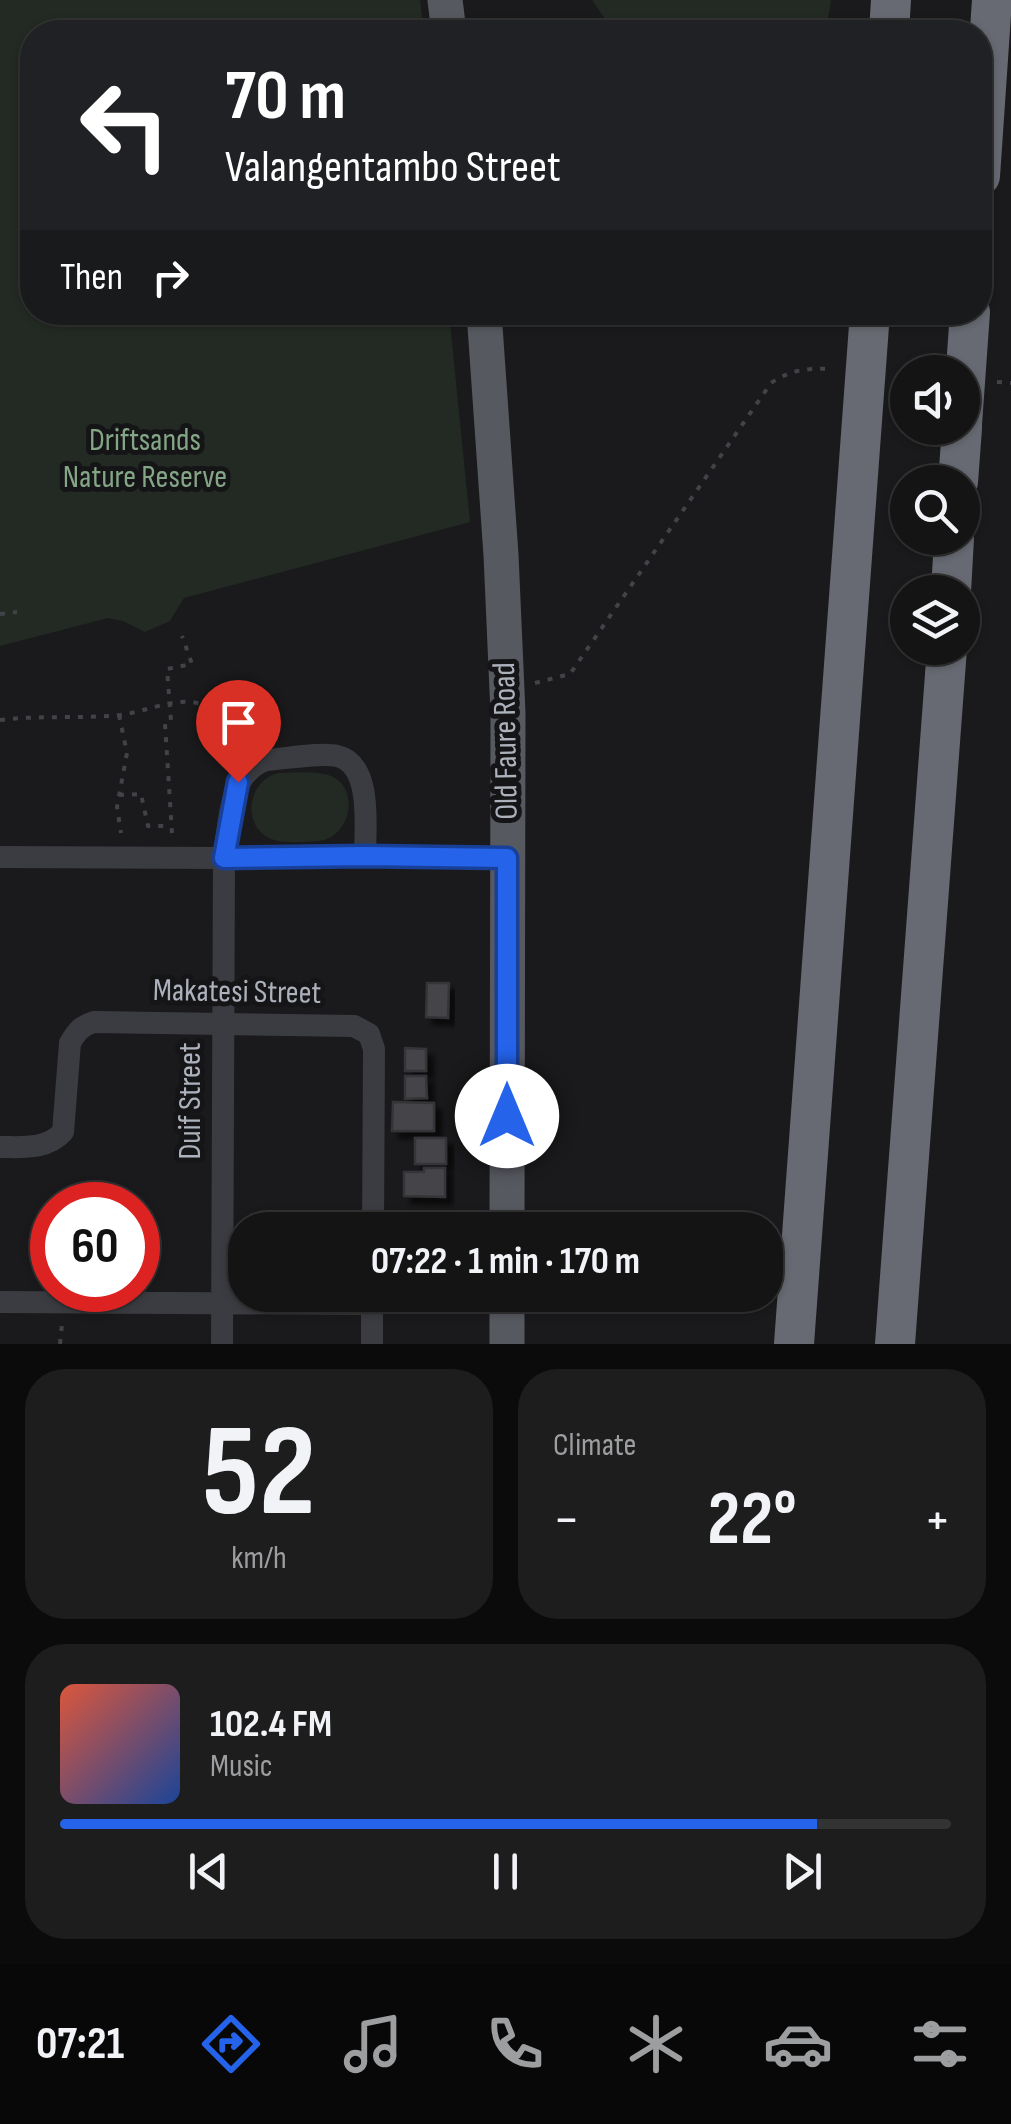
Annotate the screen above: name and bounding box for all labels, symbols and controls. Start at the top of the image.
text: 70 m [225,55,346,139]
icon: left [60,60,190,190]
text: Valangentambo Street [225,140,561,195]
icon: right [143,250,198,305]
text: Then [60,255,123,300]
map controls [890,355,980,665]
button: sound [890,355,980,445]
park label: Driftsands Nature Reserve [63,421,227,497]
button: search [890,465,980,555]
button: layers [890,575,980,665]
street label: Old Faure Road [485,662,527,820]
pin [196,680,281,783]
icon: arrive [211,695,266,750]
street label: Makatesi Street [153,971,321,1013]
street label: Duif Street [171,1043,210,1159]
position arrow [455,1064,559,1168]
speed limit sign: 60 [30,1182,160,1312]
text: 07:22 · 1 min · 170 m [371,1239,640,1284]
text: 52 [202,1396,316,1552]
text: Climate [553,1426,636,1465]
text: 22° [707,1475,797,1566]
text: − [553,1487,580,1554]
text: + [924,1487,951,1554]
text: km/h [231,1539,287,1578]
text: 102.4 FM [210,1702,332,1747]
text: Music [210,1747,273,1786]
icon: previous [181,1844,236,1899]
icon: pause [478,1844,533,1899]
icon: next [775,1844,830,1899]
icon: directions [196,2009,266,2079]
icon: music [338,2009,408,2079]
icon: phone [480,2009,550,2079]
icon: climate [621,2009,691,2079]
icon: car [763,2009,833,2079]
icon: filters [905,2009,975,2079]
text: 07:21 [36,2017,124,2072]

